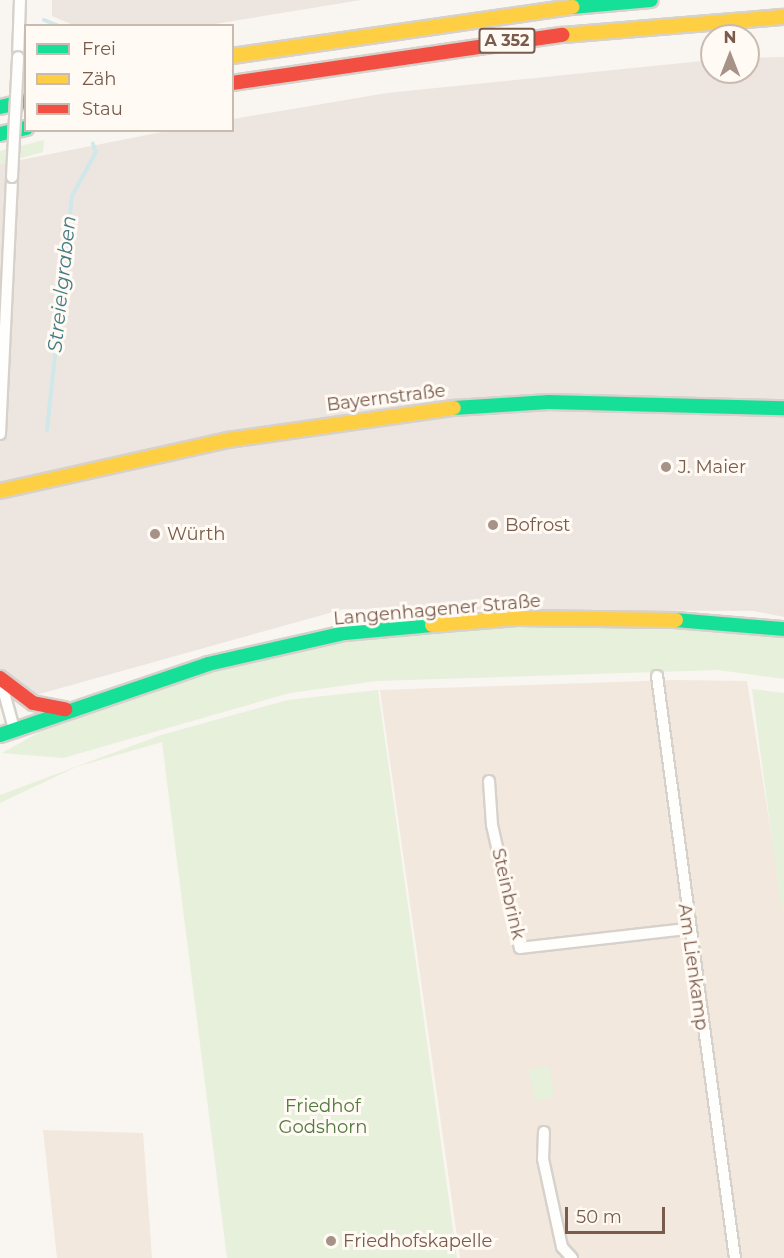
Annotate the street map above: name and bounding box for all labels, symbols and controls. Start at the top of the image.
legend [24,24,234,132]
north arrow [700,24,760,84]
road number: A 352 [478,28,536,54]
text: N [724,28,736,47]
text: Frei [82,38,116,60]
text: Zäh [82,68,117,90]
text: Stau [82,98,123,120]
water label: Streielgraben [43,214,81,354]
street label: Bayernstraße [325,380,447,416]
place label: J. Maier [678,456,746,478]
marker: J. Maier [659,460,673,474]
place label: Bofrost [505,514,570,536]
marker: Bofrost [486,518,500,532]
place label: Würth [167,523,225,545]
marker: Würth [148,527,162,541]
street label: Langenhagener Straße [332,590,542,630]
street label: Steinbrink [487,846,529,942]
street label: Am Lienkamp [673,902,713,1032]
park label: Friedhof Godshorn [279,1096,367,1138]
scale bar [568,1195,668,1233]
text: 50 m [576,1206,622,1228]
place label: Friedhofskapelle [343,1230,492,1252]
marker: Friedhofskapelle [324,1234,338,1248]

